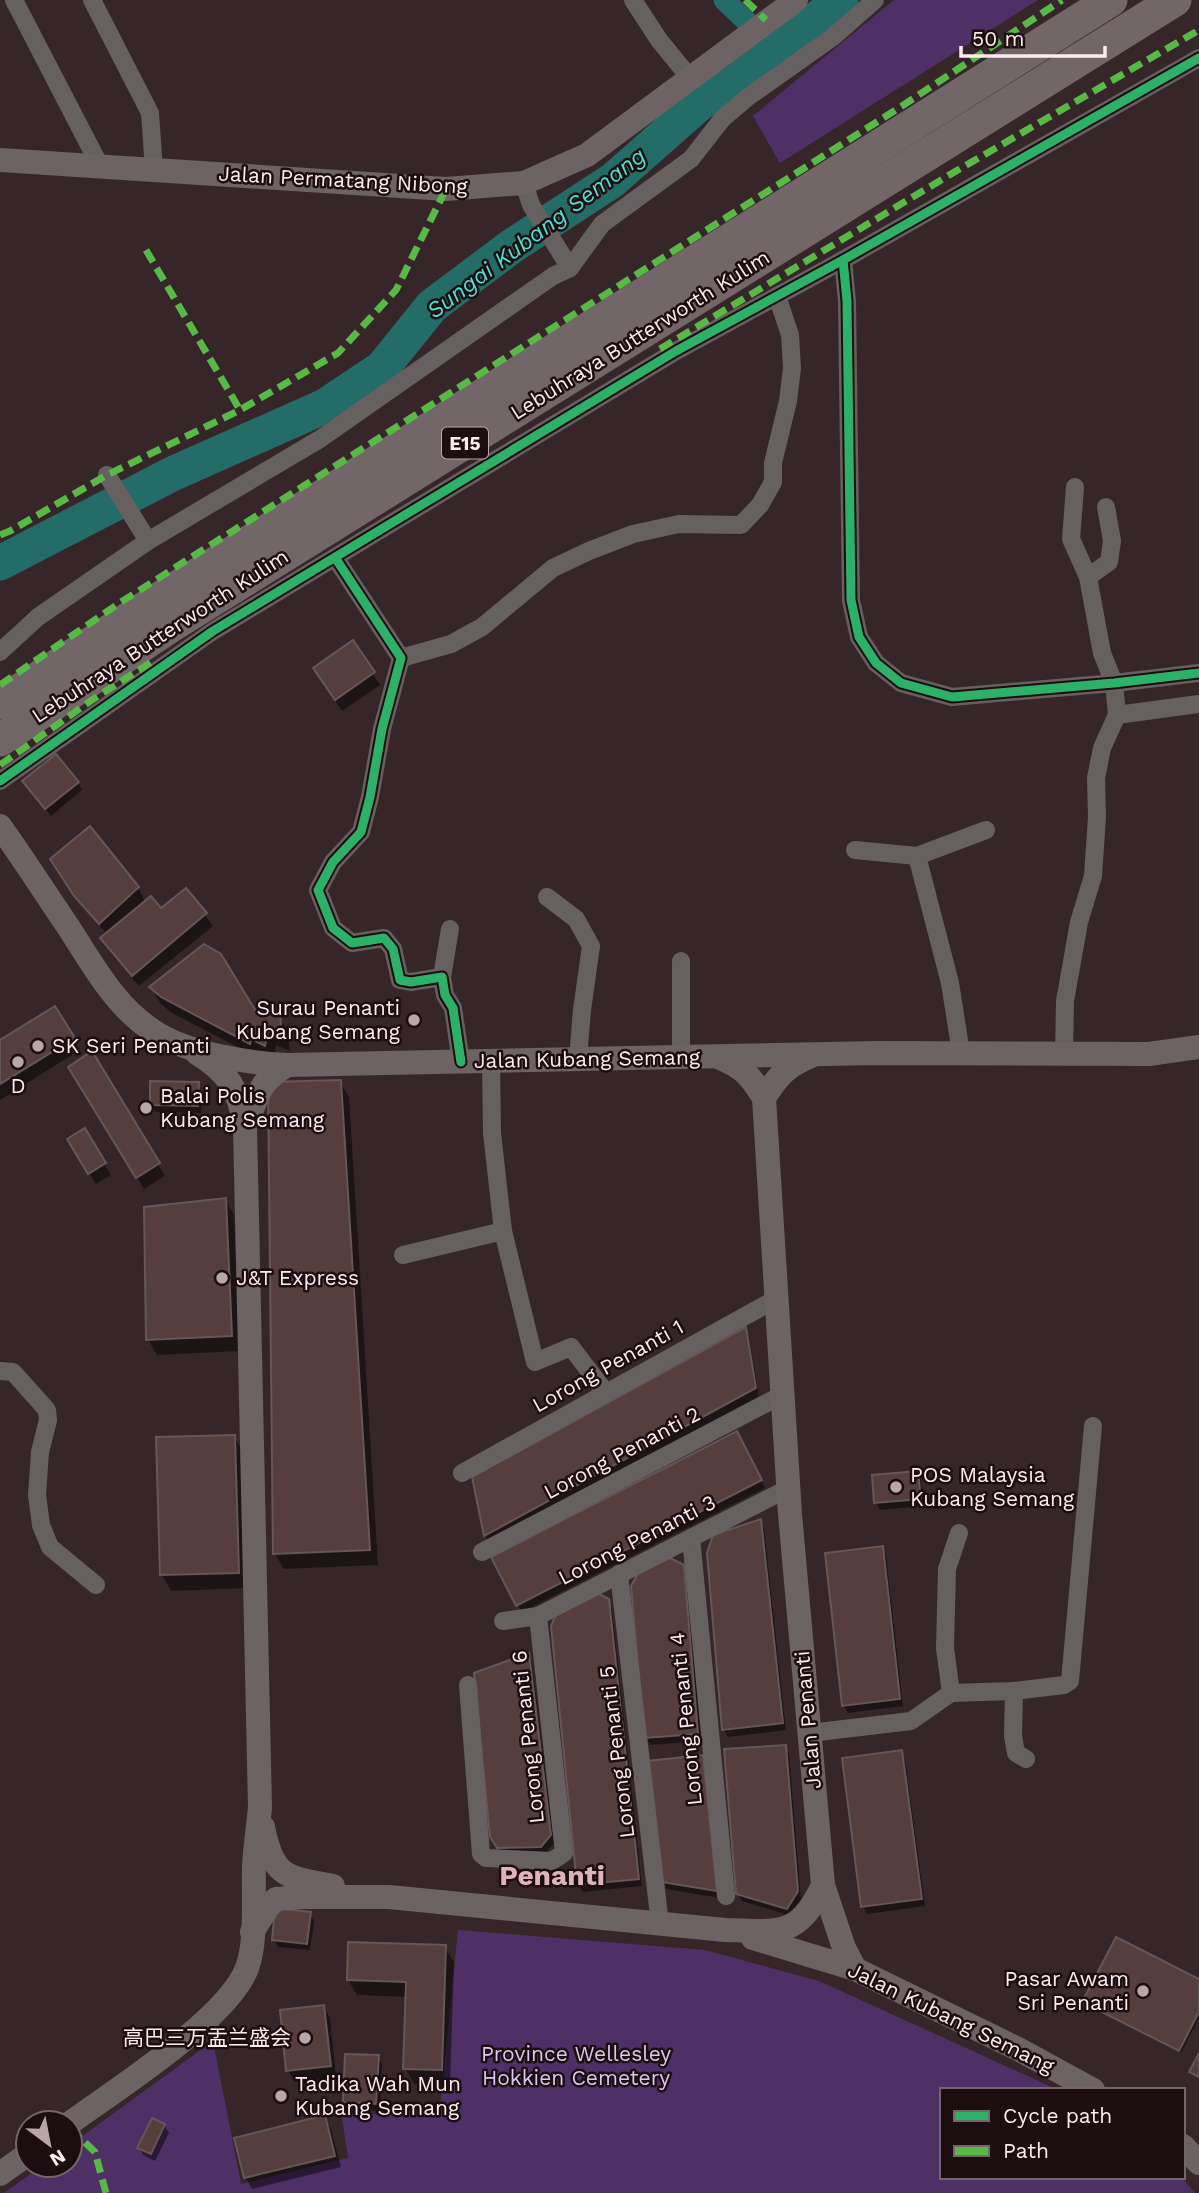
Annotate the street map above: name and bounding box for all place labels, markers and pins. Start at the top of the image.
place label: Surau Penanti Kubang Semang [236,995,401,1044]
marker: Surau Penanti Kubang Semang [406,1012,422,1028]
place label: SK Seri Penanti [52,1033,210,1058]
marker: SK Seri Penanti [30,1038,46,1054]
marker: D [10,1054,26,1070]
place label: D [10,1073,26,1098]
place label: Balai Polis Kubang Semang [160,1083,325,1132]
marker: Balai Polis Kubang Semang [138,1100,154,1116]
place label: J&T Express [236,1265,359,1290]
marker: J&T Express [214,1270,230,1286]
place label: POS Malaysia Kubang Semang [910,1462,1075,1511]
marker: POS Malaysia Kubang Semang [888,1479,904,1495]
place label: Pasar Awam Sri Penanti [1004,1966,1129,2015]
marker: Pasar Awam Sri Penanti [1135,1983,1151,1999]
place label: 高巴三万盂兰盛会 [123,2025,291,2050]
marker: 高巴三万盂兰盛会 [297,2030,313,2046]
place label: Tadika Wah Mun Kubang Semang [295,2071,461,2120]
marker: Tadika Wah Mun Kubang Semang [273,2088,289,2104]

